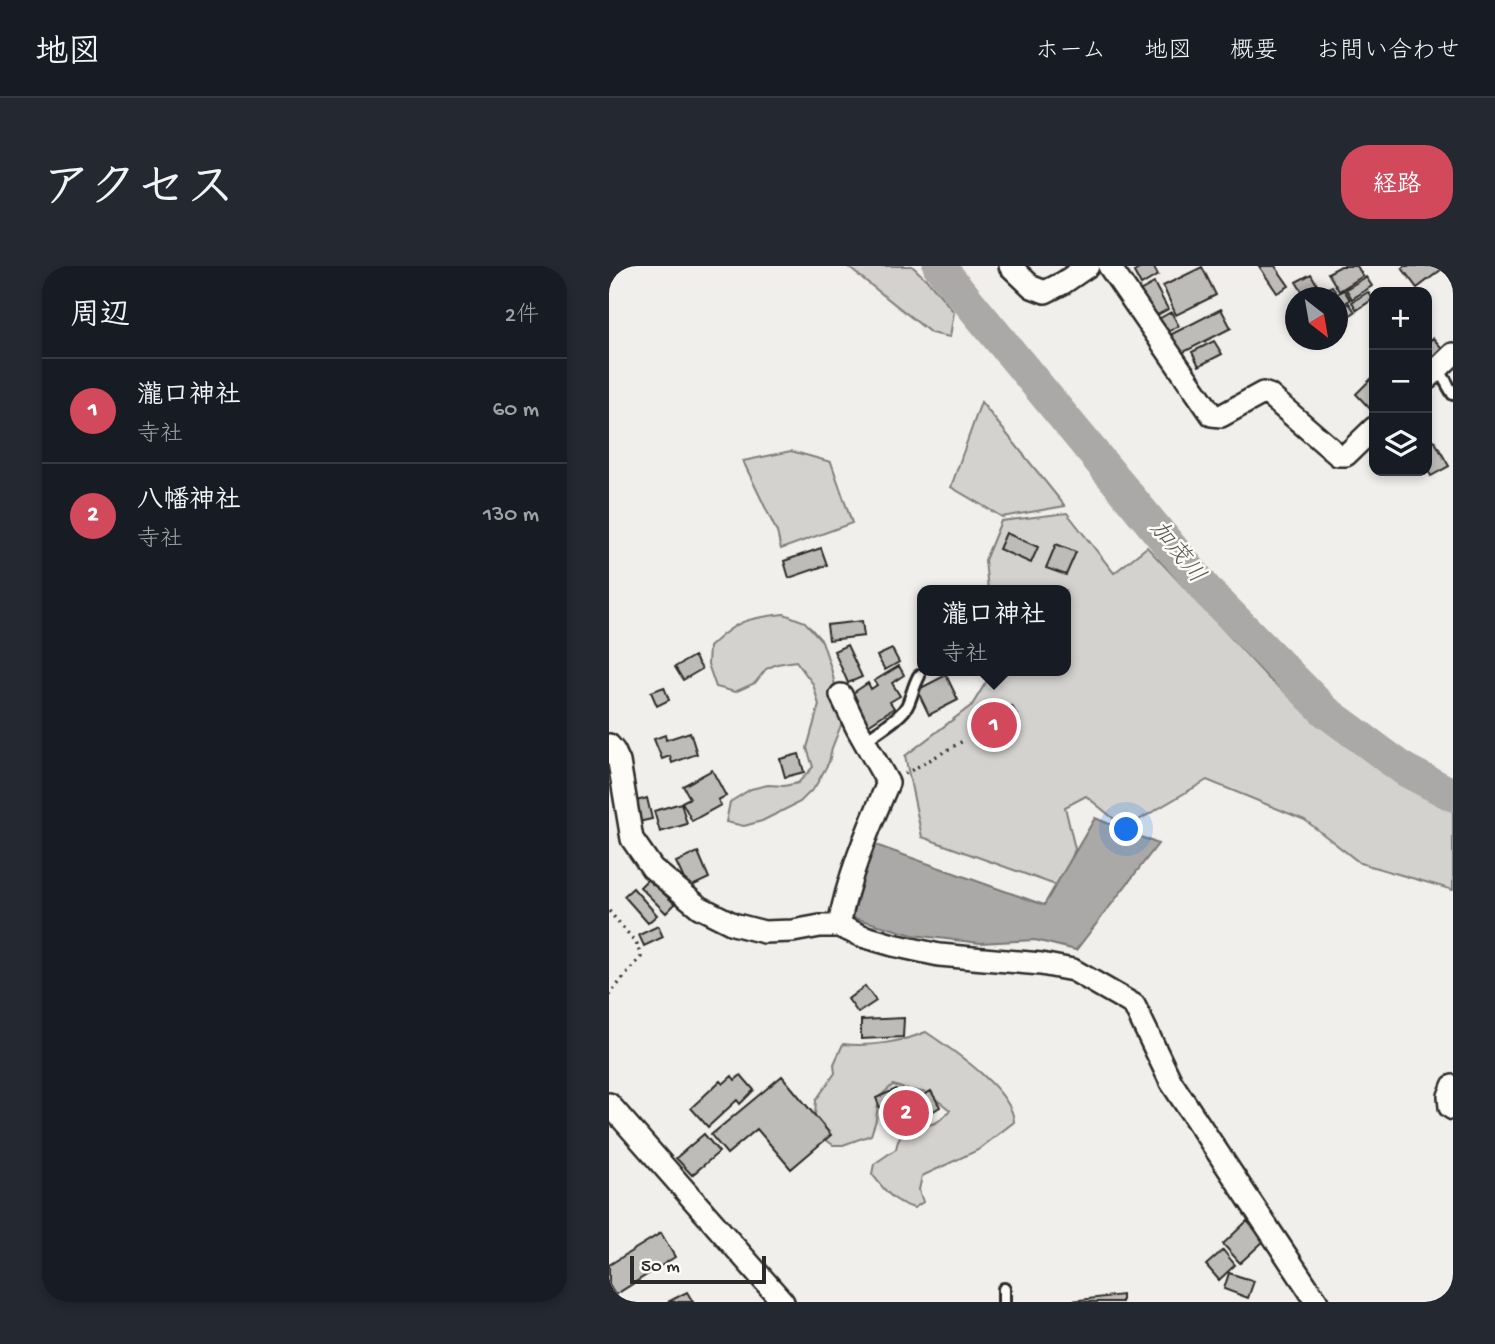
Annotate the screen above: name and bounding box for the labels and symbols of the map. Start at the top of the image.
north arrow [1285,287,1348,350]
water label: 加茂川 [1142,515,1211,590]
pin: 1 [971,699,1017,751]
your location [1109,812,1143,846]
pin: 2 [883,1087,929,1139]
scale bar [630,1253,767,1285]

